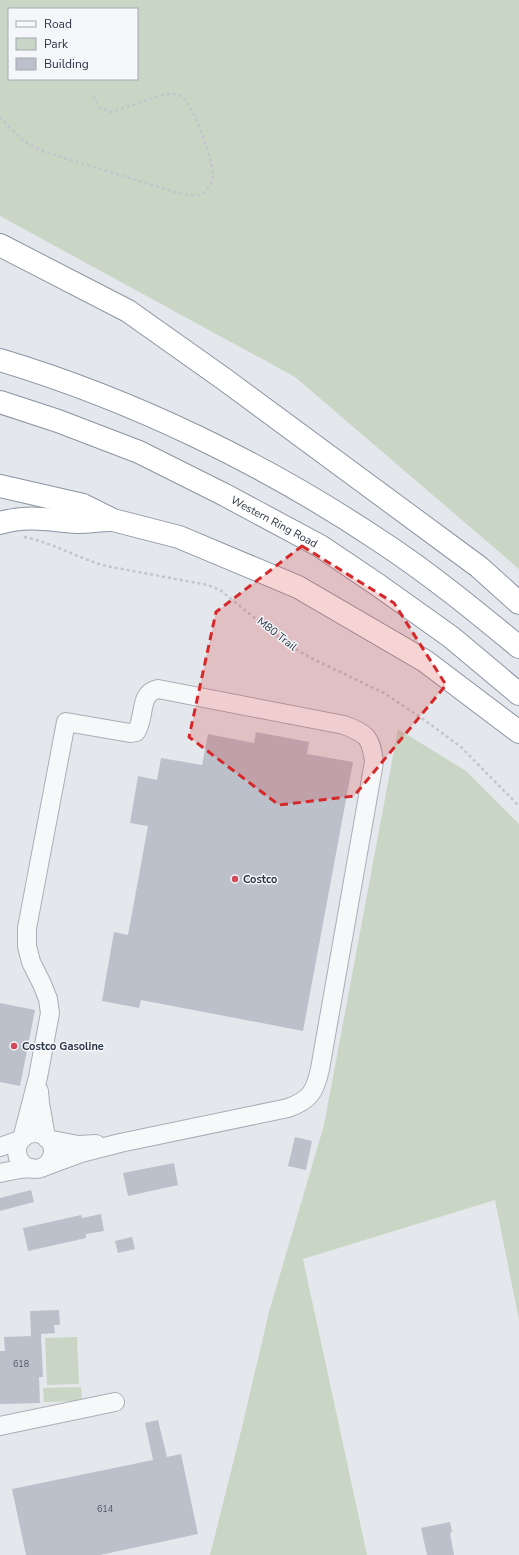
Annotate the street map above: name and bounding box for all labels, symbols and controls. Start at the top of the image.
legend [8,8,138,80]
text: Road [44,16,72,32]
text: Park [44,36,69,52]
text: Building [44,56,89,72]
street label: Western Ring Road [228,492,320,551]
street label: M80 Trail [254,614,301,655]
place label: Costco [243,872,277,887]
marker: Costco [230,874,240,884]
place label: Costco Gasoline [22,1039,104,1054]
marker: Costco Gasoline [9,1041,19,1051]
house number: 618 [13,1358,29,1370]
house number: 614 [97,1503,114,1515]

